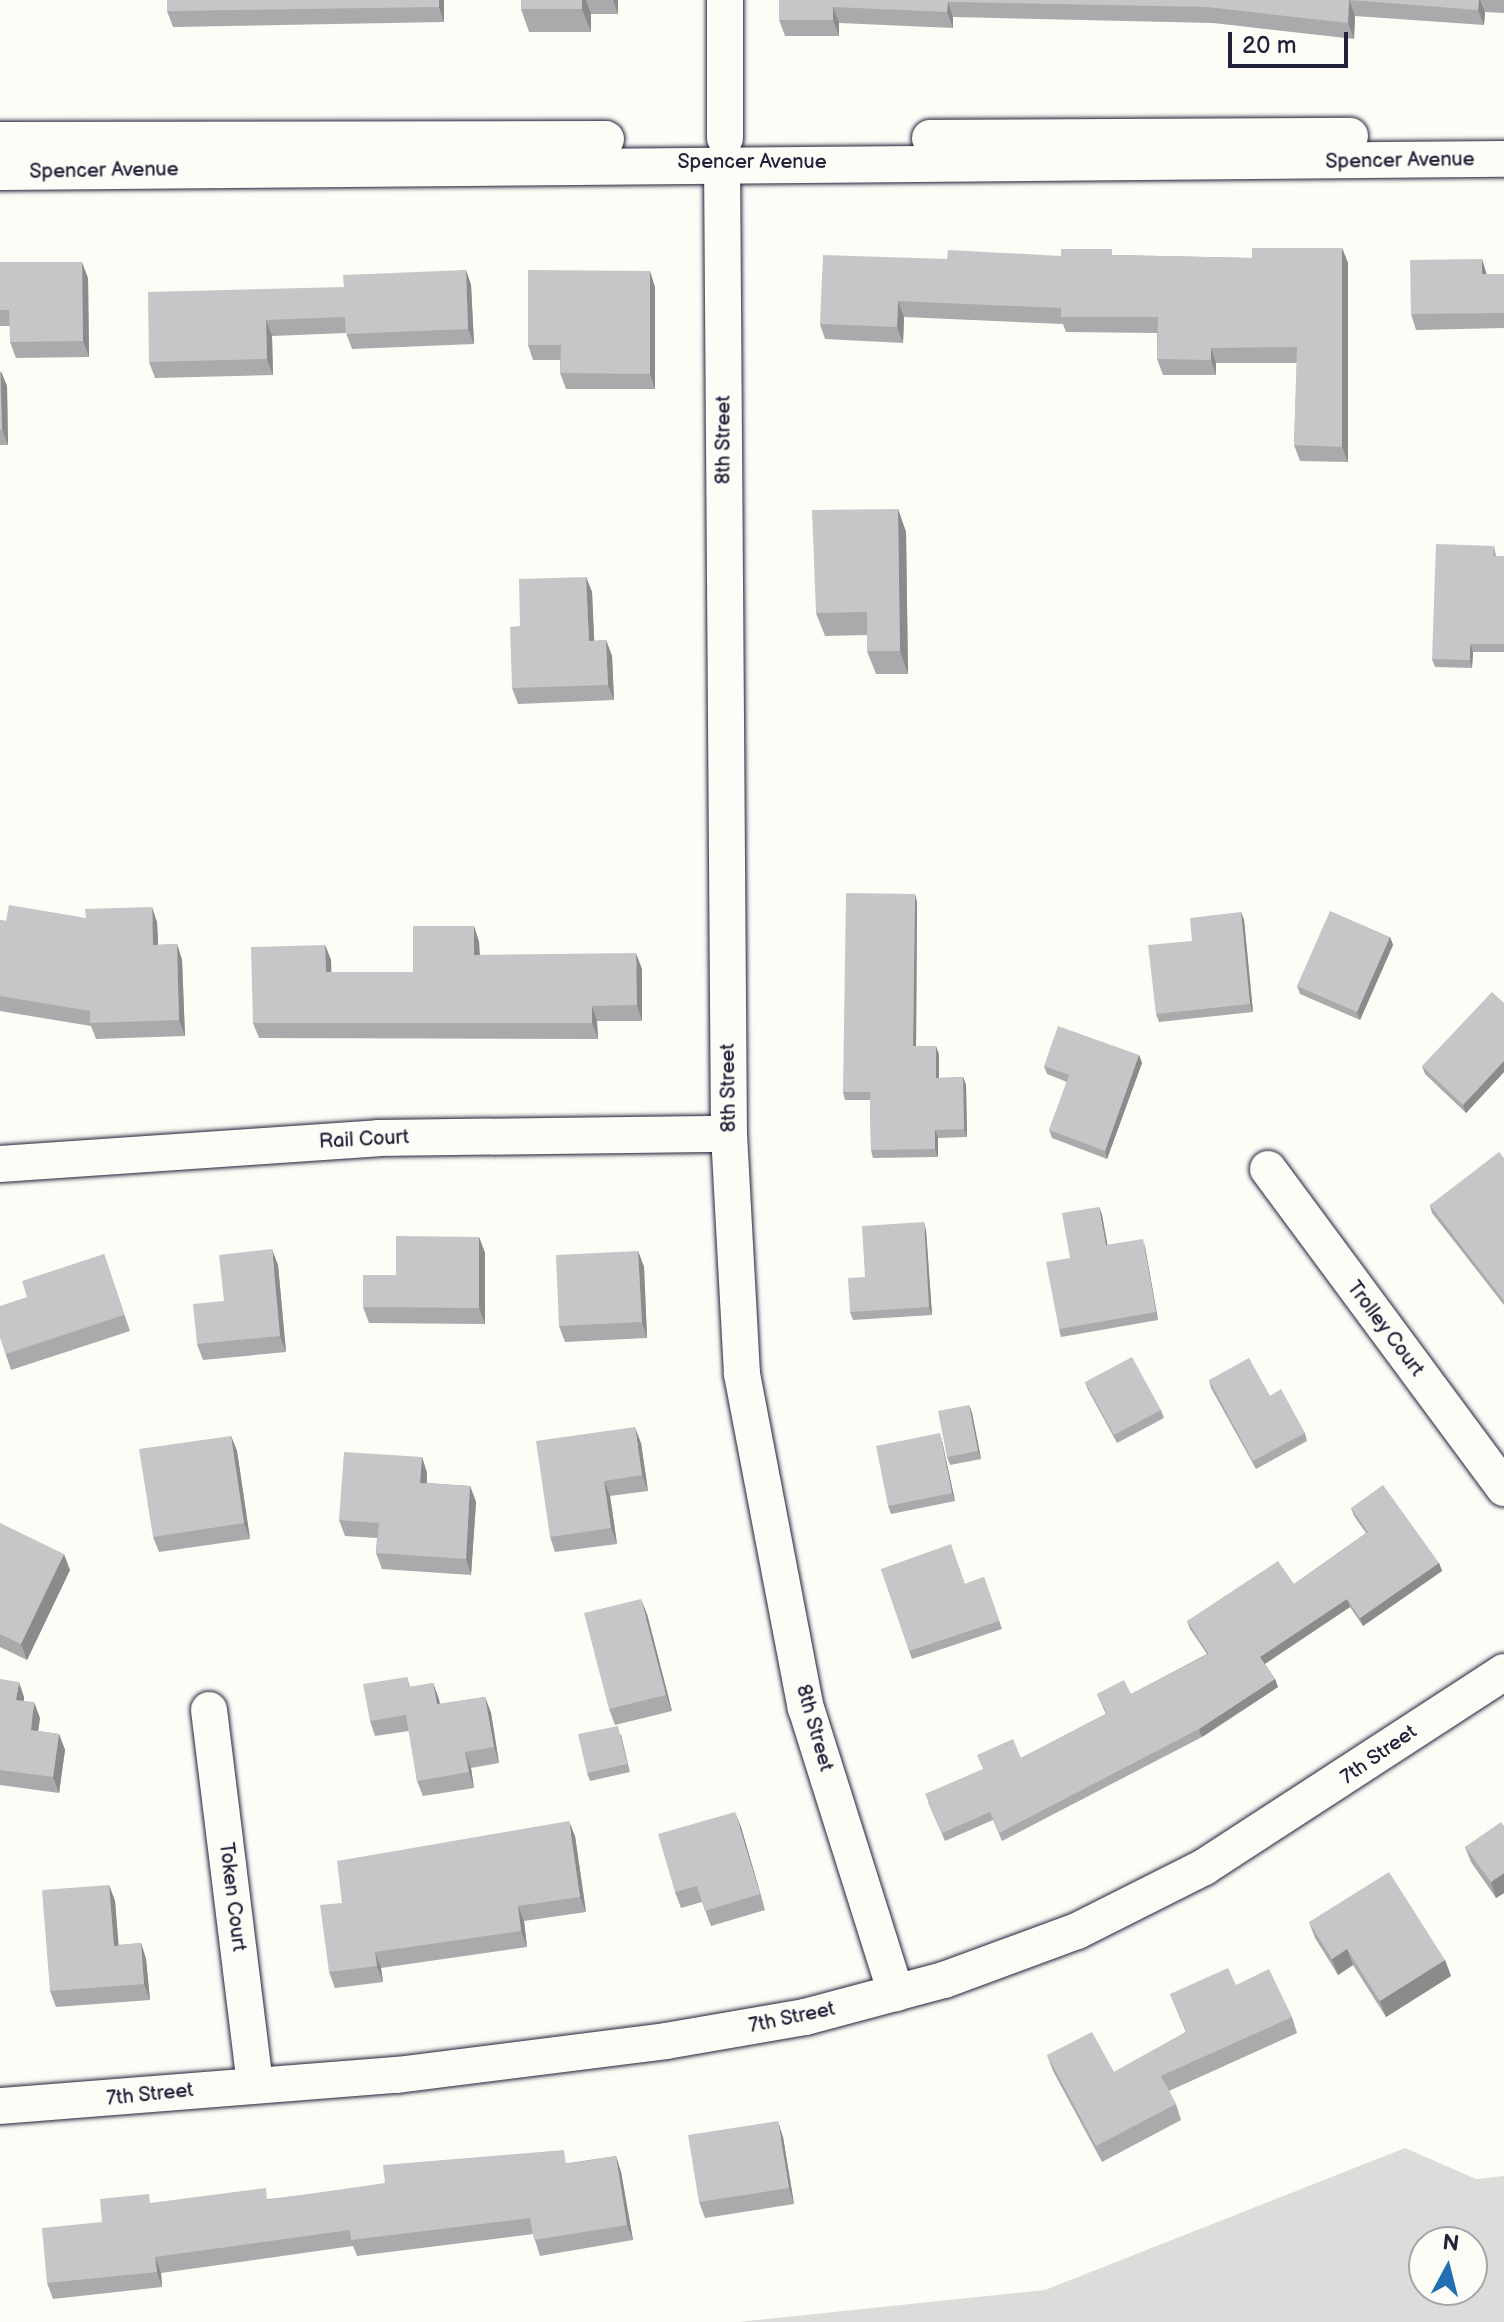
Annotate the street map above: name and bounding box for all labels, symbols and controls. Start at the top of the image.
scale bar [1232,16,1352,66]
text: 20 m [1242,31,1297,60]
street label: Spencer Avenue [1325,148,1475,174]
street label: Spencer Avenue [677,150,827,174]
street label: Spencer Avenue [29,158,179,184]
street label: 8th Street [712,395,736,485]
street label: 8th Street [716,1043,742,1133]
street label: Rail Court [318,1126,410,1154]
street label: Trolley Court [1341,1276,1429,1382]
street label: 8th Street [790,1682,838,1774]
street label: 7th Street [1336,1720,1422,1790]
street label: Token Court [213,1841,251,1953]
street label: 7th Street [747,1997,837,2039]
street label: 7th Street [105,2079,195,2111]
north arrow [1408,2226,1488,2306]
text: N [1441,2229,1461,2258]

